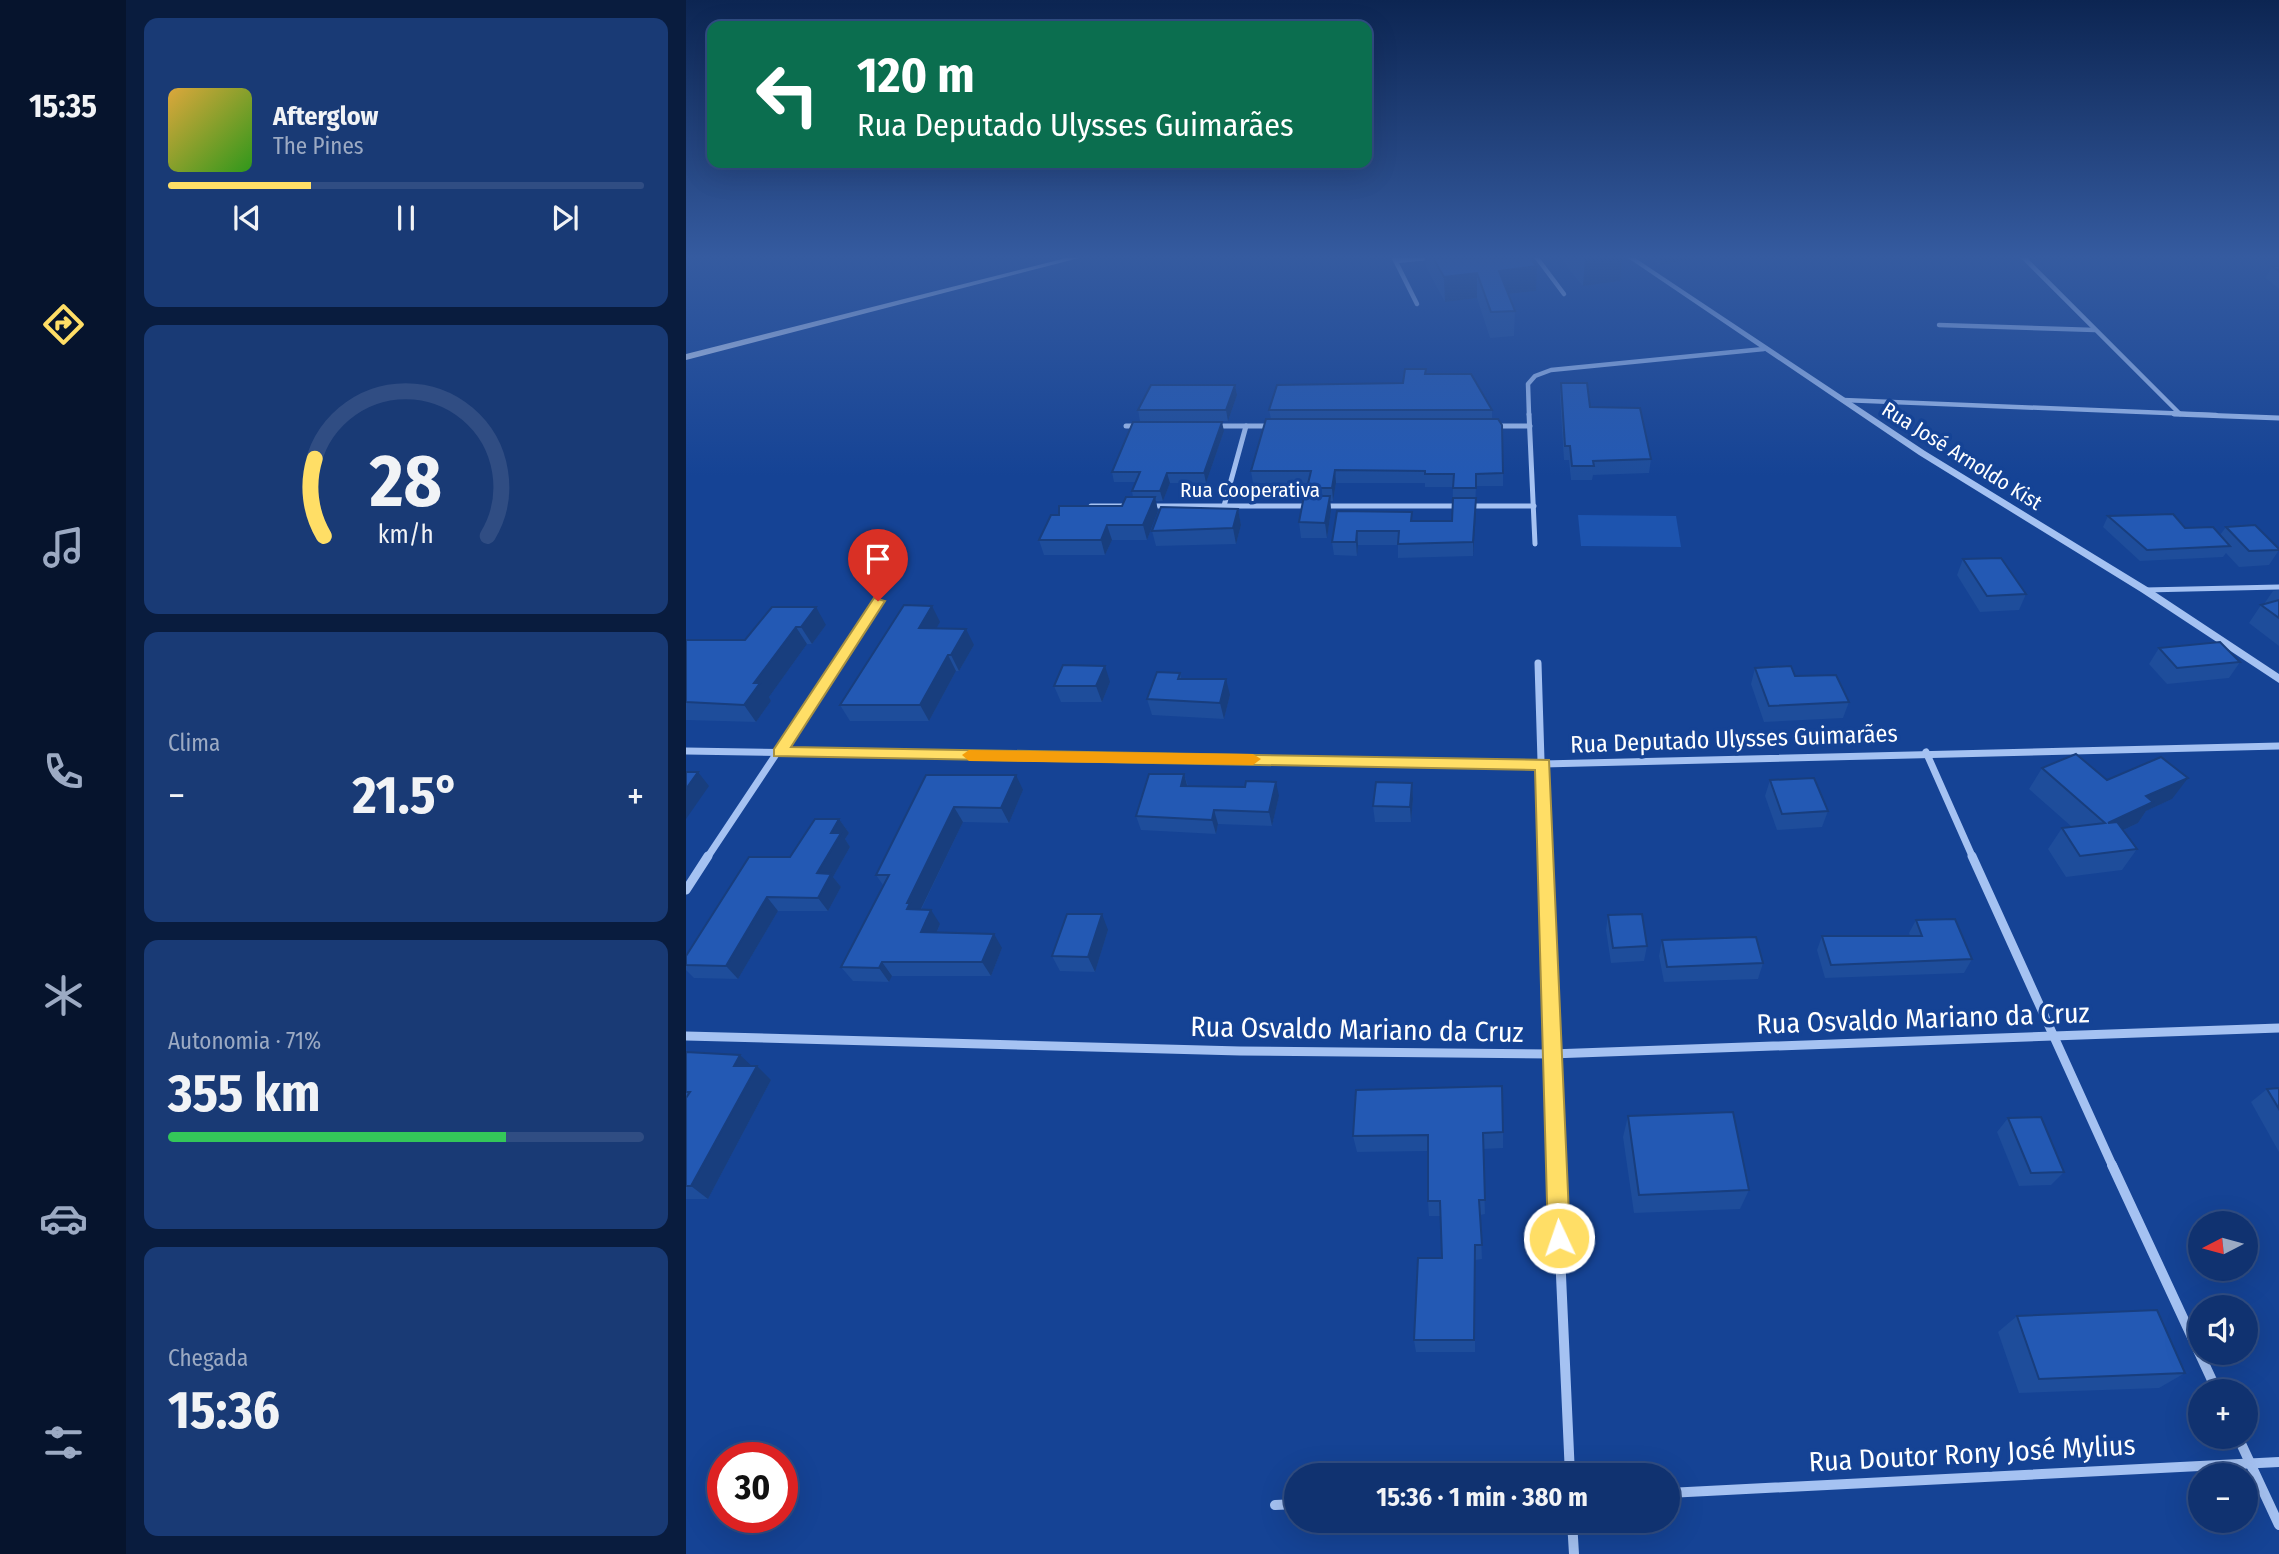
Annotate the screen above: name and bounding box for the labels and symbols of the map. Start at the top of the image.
street label: Rua José Arnoldo Kist [1877,396,2047,516]
street label: Rua Cooperativa [1180,477,1320,503]
pin [848,529,908,601]
street label: Rua Deputado Ulysses Guimarães [1570,719,1898,759]
street label: Rua Osvaldo Mariano da Cruz [1756,996,2090,1041]
street label: Rua Osvaldo Mariano da Cruz [1190,1010,1524,1049]
position arrow [1522,1201,1596,1275]
north arrow [2188,1211,2258,1281]
street label: Rua Doutor Rony José Mylius [1808,1428,2136,1479]
speed limit sign: 30 [707,1442,798,1533]

